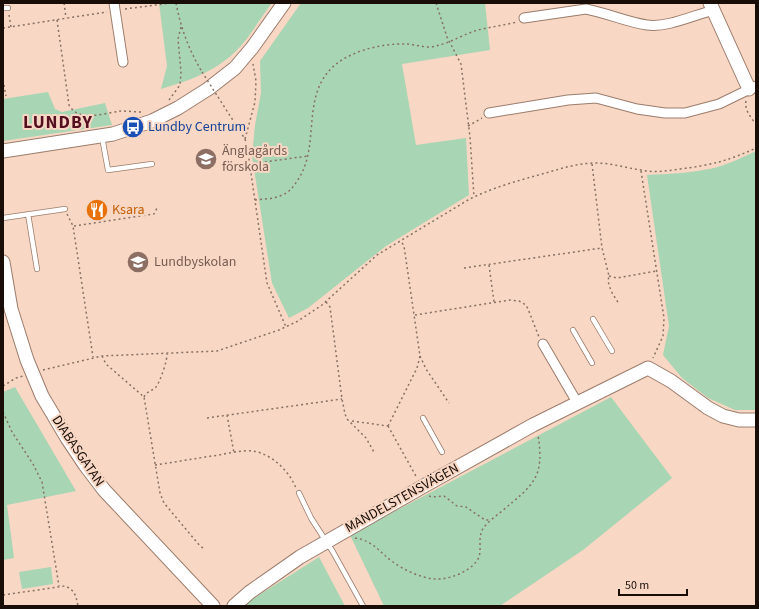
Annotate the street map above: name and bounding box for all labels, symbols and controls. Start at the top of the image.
district label: LUNDBY [23,110,93,135]
bus stop icon: Lundby Centrum [120,114,146,140]
place label: Lundby Centrum [148,117,246,137]
place label: Änglagårds förskola [222,141,287,177]
school or university icon: Änglagårds förskola [193,146,219,172]
restaurant icon: Ksara [84,197,110,223]
place label: Ksara [112,200,145,220]
school or university icon: Lundbyskolan [125,249,151,275]
place label: Lundbyskolan [154,252,236,272]
street label: DIABASGATAN [47,411,109,491]
street label: MANDELSTENSVÄGEN [341,458,463,538]
scale bar [619,571,687,597]
text: 50 m [625,577,649,594]

